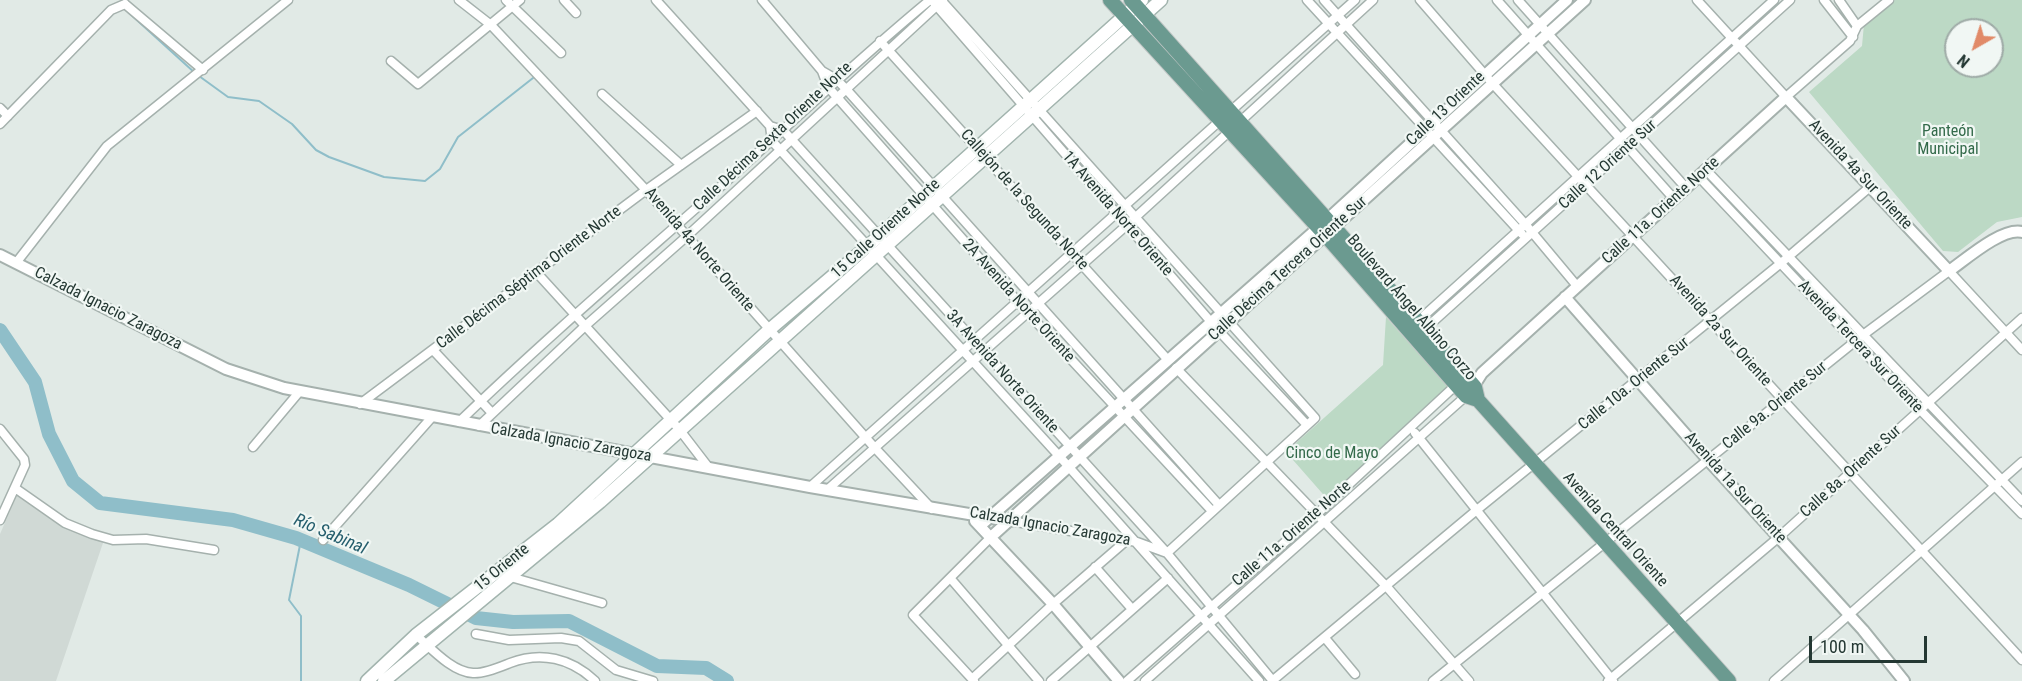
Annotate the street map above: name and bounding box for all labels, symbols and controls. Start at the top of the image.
north arrow [1944,18,2004,78]
text: N [1954,50,1973,71]
street label: Calle Décima Sexta Oriente Norte [690,58,856,216]
street label: Calle 13 Oriente [1403,68,1489,150]
street label: Calle 12 Oriente Sur [1555,116,1661,214]
street label: Avenida 4a Sur Oriente [1804,116,1916,234]
park label: Panteón Municipal [1917,122,1979,160]
street label: Callejón de la Segunda Norte [956,126,1092,274]
street label: 1A Avenida Norte Oriente [1057,148,1177,280]
street label: Calle 11a. Oriente Norte [1598,153,1724,269]
street label: 15 Calle Oriente Norte [828,175,944,283]
street label: Avenida 4a Norte Oriente [640,184,758,316]
street label: Calle Décima Tercera Oriente Sur [1205,193,1371,345]
street label: Calle Décima Séptima Oriente Norte [433,202,625,354]
street label: Boulevard Ángel Albino Corzo [1342,231,1480,385]
street label: 2A Avenida Norte Oriente [958,235,1078,367]
street label: Calzada Ignacio Zaragoza [31,263,185,355]
street label: Avenida 2a Sur Oriente [1665,271,1775,391]
street label: Avenida Tercera Sur Oriente [1793,277,1927,417]
street label: 3A Avenida Norte Oriente [942,306,1062,438]
street label: Calle 10a. Oriente Sur [1575,333,1693,435]
street label: Calle 9a. Oriente Sur [1719,358,1831,454]
street label: Calzada Ignacio Zaragoza [489,419,653,467]
street label: Calle 8a. Oriente Sur [1797,422,1905,522]
street label: Avenida 1a Sur Oriente [1680,428,1790,548]
park label: Cinco de Mayo [1286,444,1378,464]
street label: Avenida Central Oriente [1558,469,1672,591]
street label: Calle 11a. Oriente Norte [1229,477,1355,591]
street label: Calzada Ignacio Zaragoza [968,503,1132,551]
water label: Río Sabinal [290,510,370,560]
street label: 15 Oriente [471,540,533,596]
scale bar [1812,624,1930,662]
text: 100 m [1820,636,1864,657]

